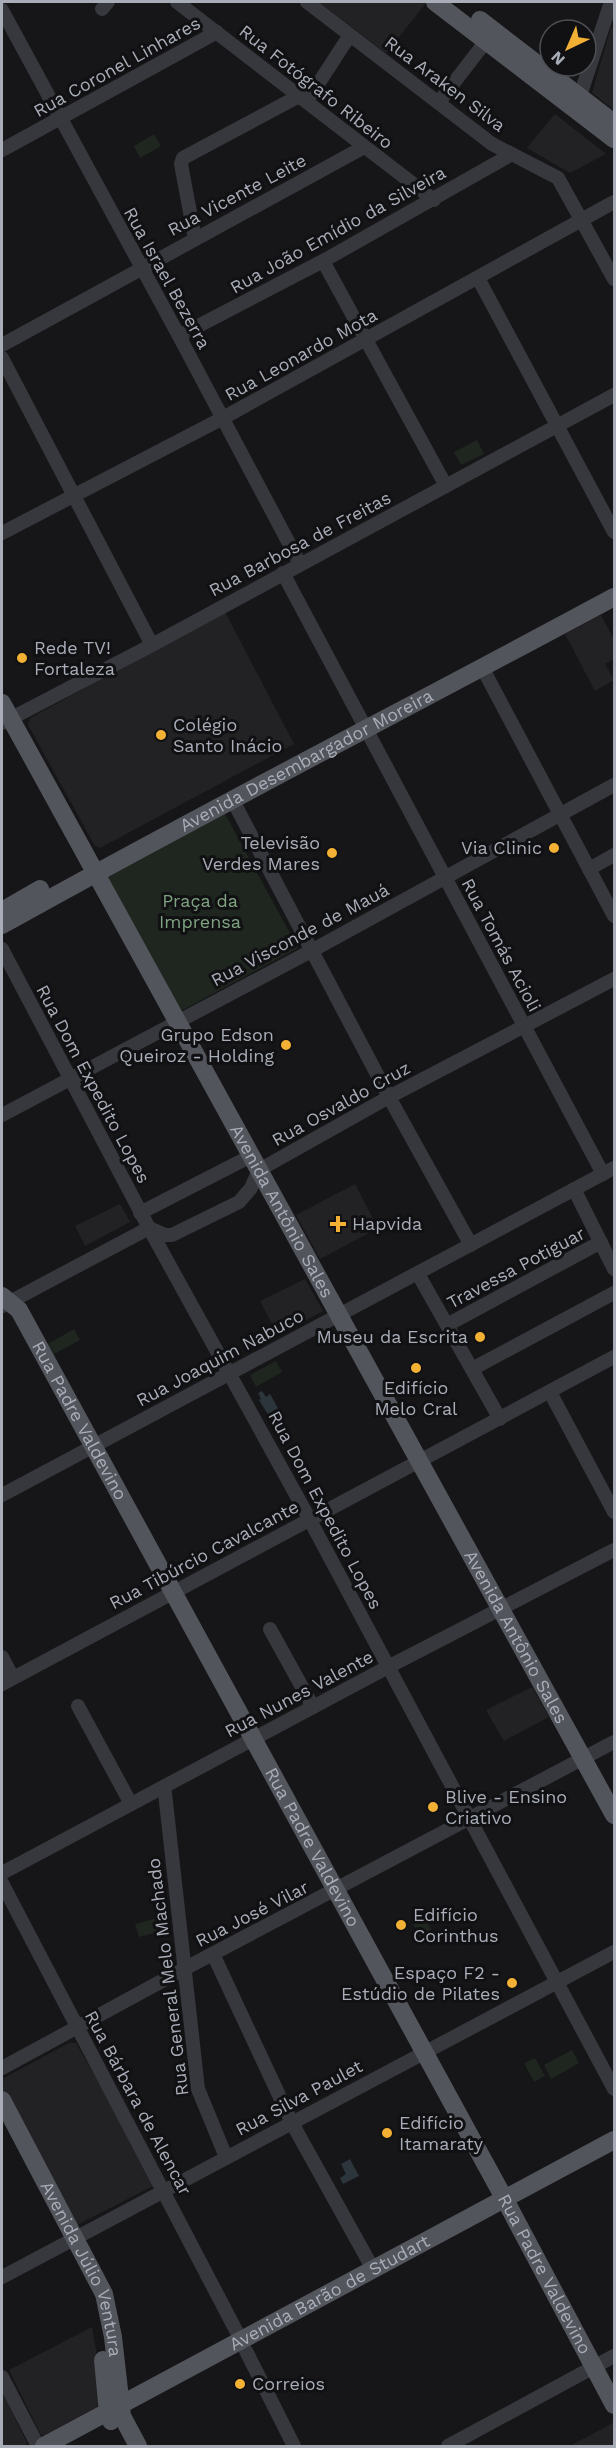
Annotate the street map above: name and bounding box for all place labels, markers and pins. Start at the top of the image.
place label: Rede TV! Fortaleza [34,637,115,679]
marker: Rede TV! Fortaleza [15,651,29,665]
place label: Colégio Santo Inácio [173,714,282,756]
marker: Colégio Santo Inácio [154,728,168,742]
place label: Televisão Verdes Mares [202,832,320,874]
place label: Via Clinic [461,837,542,858]
marker: Via Clinic [547,841,561,855]
marker: Televisão Verdes Mares [325,846,339,860]
place label: Grupo Edson Queiroz - Holding [119,1024,274,1066]
marker: Grupo Edson Queiroz - Holding [279,1038,293,1052]
place label: Hapvida [352,1213,422,1234]
marker: Hapvida [329,1215,347,1233]
place label: Museu da Escrita [316,1326,468,1347]
marker: Museu da Escrita [473,1330,487,1344]
marker: Edifício Melo Cral [409,1361,423,1375]
place label: Edifício Melo Cral [374,1377,458,1419]
place label: Blive - Ensino Criativo [445,1786,567,1828]
marker: Blive - Ensino Criativo [426,1800,440,1814]
place label: Edifício Corinthus [413,1904,499,1946]
marker: Edifício Corinthus [394,1918,408,1932]
place label: Espaço F2 - Estúdio de Pilates [341,1962,500,2004]
marker: Espaço F2 - Estúdio de Pilates [505,1976,519,1990]
place label: Edifício Itamaraty [399,2112,484,2154]
marker: Edifício Itamaraty [380,2126,394,2140]
place label: Correios [252,2373,325,2394]
marker: Correios [233,2377,247,2391]

